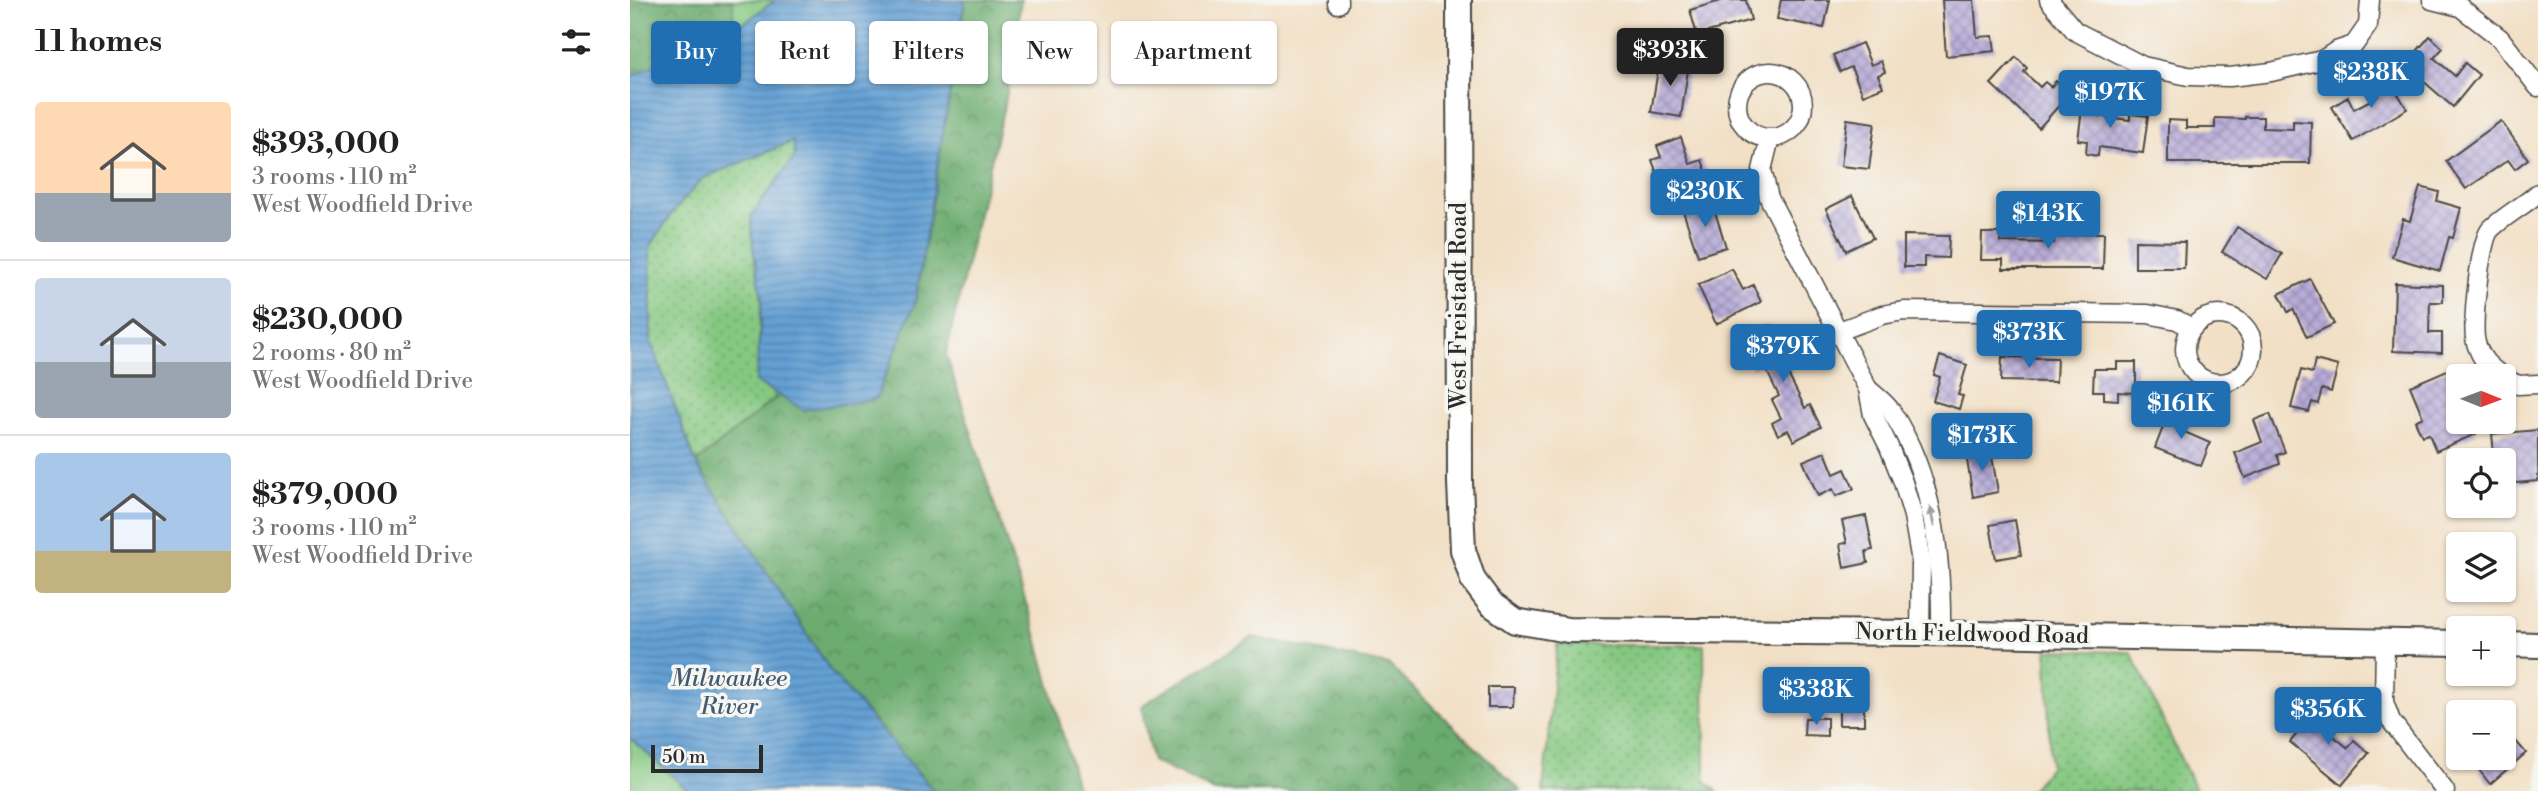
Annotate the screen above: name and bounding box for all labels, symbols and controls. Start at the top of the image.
chip: Buy [651,21,741,84]
chip: Rent [755,21,855,84]
chip: Filters [869,21,988,84]
chip: New [1002,21,1097,84]
chip: Apartment [1111,21,1277,84]
text: 11 homes [35,23,162,61]
icon: filters [557,23,595,61]
pin: $393K [1621,28,1719,88]
text: $393K [1633,37,1707,65]
pin: $238K [2322,50,2420,110]
text: $238K [2333,59,2409,87]
pin: $197K [2061,71,2159,130]
text: $197K [2074,79,2146,107]
text: $393,000 [252,125,400,163]
icon: home [91,130,175,214]
text: 3 rooms · 110 m² [252,163,416,191]
pin: $230K [1656,170,1754,229]
text: $230K [1666,178,1744,206]
text: West Woodfield Drive [252,191,473,219]
pin: $143K [1999,191,2097,251]
text: $143K [2012,200,2084,228]
street label: West Freistadt Road [1445,202,1473,411]
text: $230,000 [252,301,403,339]
icon: home [91,306,175,390]
pin: $373K [1980,310,2078,370]
text: $373K [1993,319,2065,347]
pin: $379K [1734,324,1832,384]
text: $379K [1746,333,1820,361]
text: 2 rooms · 80 m² [252,339,411,367]
north arrow [2446,364,2516,434]
map controls [2446,364,2516,770]
text: West Woodfield Drive [252,367,473,395]
pin: $161K [2132,382,2230,441]
text: $161K [2147,390,2215,418]
pin: $173K [1933,414,2031,473]
text: $173K [1947,422,2017,450]
button: locate [2446,448,2516,518]
text: $379,000 [252,476,398,514]
icon: home [91,481,175,565]
one-way arrow [1926,506,1937,528]
text: 3 rooms · 110 m² [252,514,416,542]
button: layers [2446,532,2516,602]
text: West Woodfield Drive [252,542,473,570]
button: + [2446,616,2516,686]
street label: North Fieldwood Road [1855,618,2089,650]
water label: Milwaukee River [671,664,787,722]
pin: $338K [1767,668,1865,727]
text: $338K [1779,676,1853,704]
pin: $356K [2279,688,2377,747]
text: $356K [2291,696,2365,724]
button: − [2446,700,2516,770]
scale bar [651,742,763,774]
text: 50 m [662,745,706,769]

